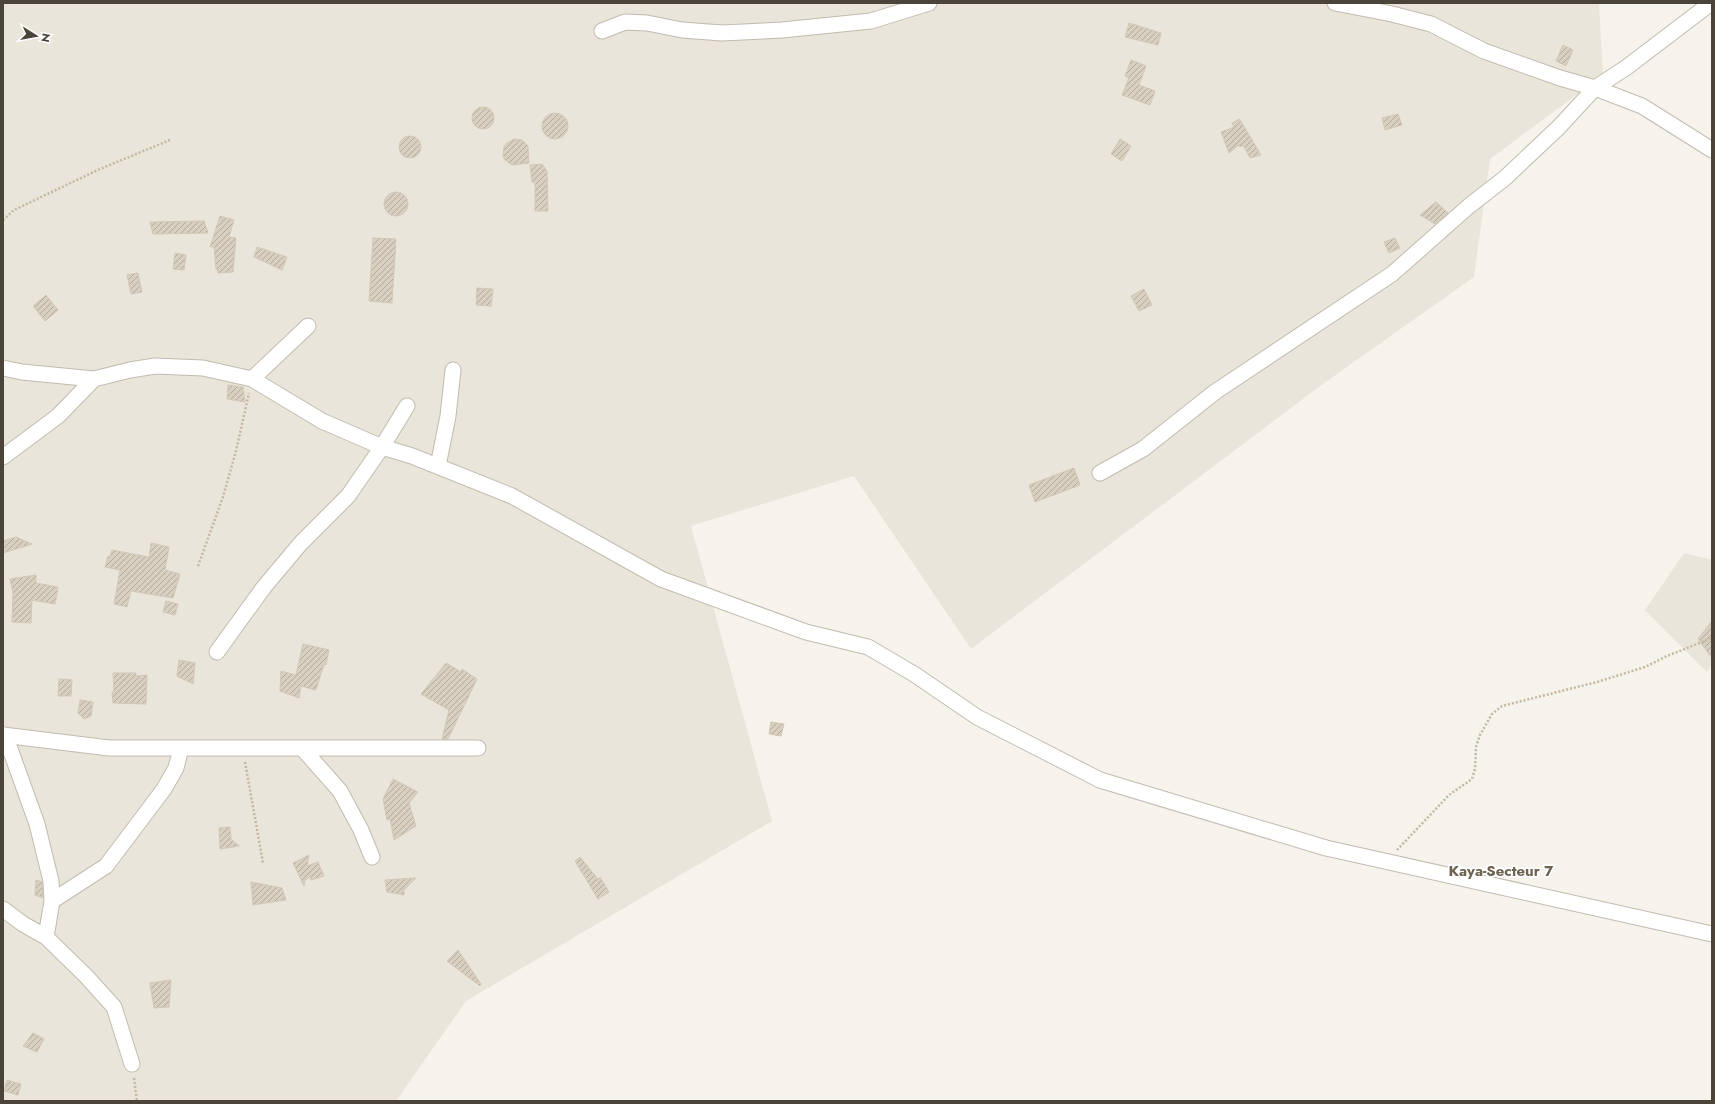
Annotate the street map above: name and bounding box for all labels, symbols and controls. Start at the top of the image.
north arrow [16,16,56,56]
text: N [37,32,55,44]
district label: Kaya-Secteur 7 [1449,860,1554,882]

